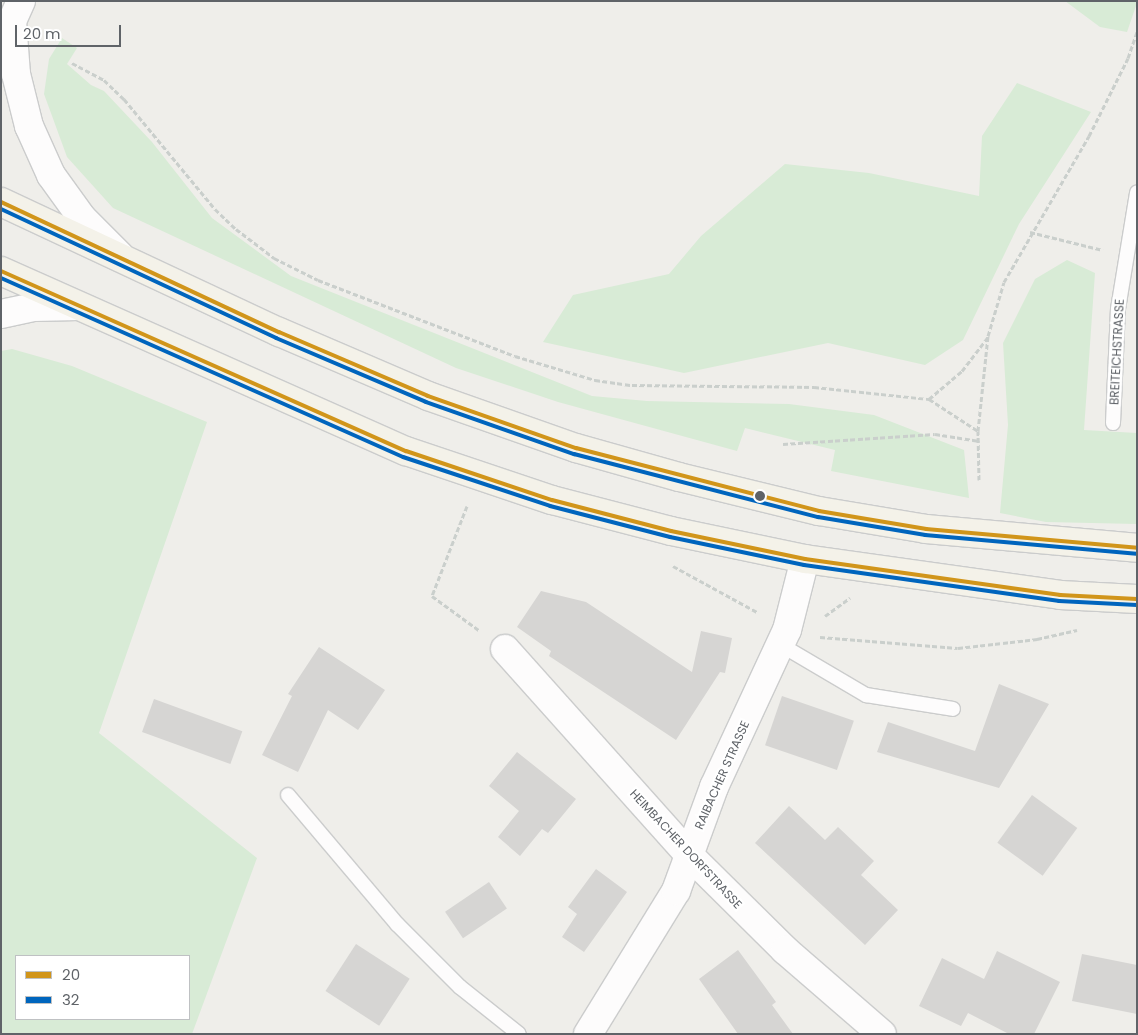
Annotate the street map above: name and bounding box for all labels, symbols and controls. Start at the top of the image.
scale bar [18,15,124,47]
text: 20 m [23,23,61,44]
street label: BREITEICHSTRASSE [1107,299,1127,405]
unlabelled marker [755,491,765,501]
street label: RAIBACHER STRASSE [692,719,752,831]
street label: HEIMBACHER DORFSTRASSE [627,786,745,912]
legend [15,955,190,1020]
text: 20 [62,964,80,985]
text: 32 [62,989,79,1010]

